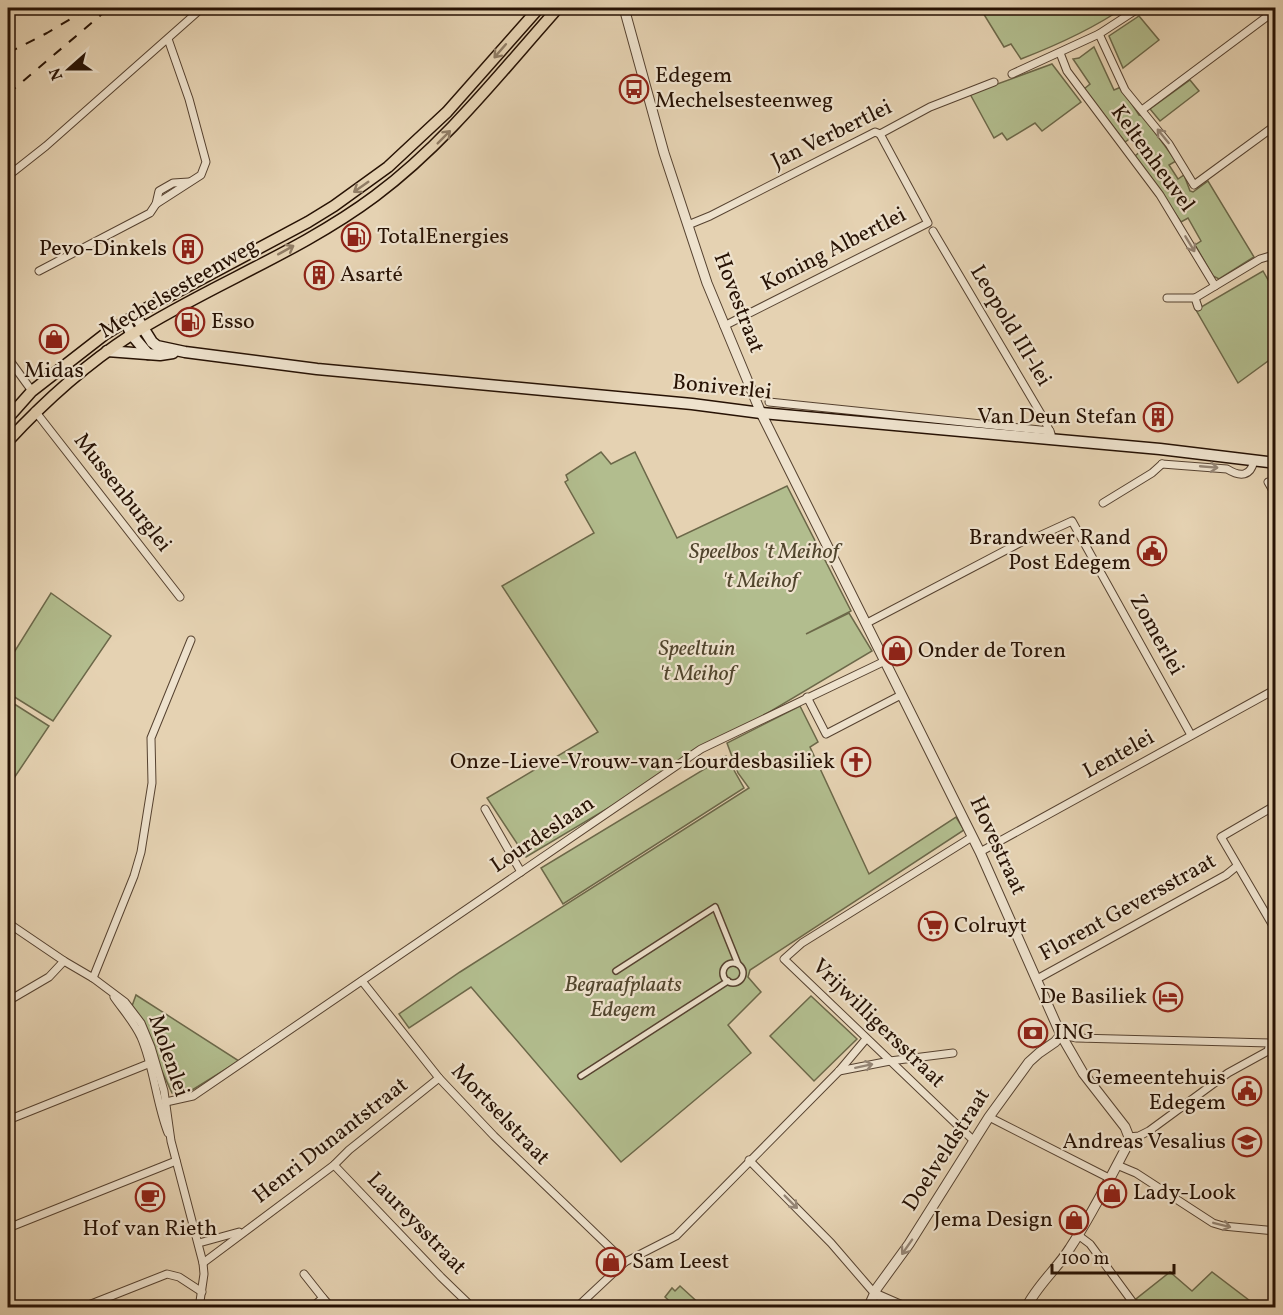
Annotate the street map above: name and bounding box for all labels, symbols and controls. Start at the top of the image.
north arrow [39,39,99,99]
one-way arrow [494,43,507,59]
place label: Edegem Mechelsesteenweg [655,61,833,117]
text: N [44,64,69,83]
bus stop icon: Edegem Mechelsesteenweg [618,73,650,105]
street label: Jan Verbertlei [766,92,898,178]
street label: Keltenheuvel [1102,99,1202,219]
one-way arrow [1156,128,1169,144]
one-way arrow [436,129,451,144]
one-way arrow [354,181,370,193]
street label: Koning Albertlei [756,200,912,300]
fuel station icon: TotalEnergies [340,221,372,253]
place label: TotalEnergies [377,222,509,253]
street label: Mechelsesteenweg [94,231,264,347]
building icon: Pevo-Dinkels [172,233,204,265]
place label: Pevo-Dinkels [39,234,167,265]
one-way arrow [1184,235,1196,252]
one-way arrow [277,244,294,256]
street label: Hovestraat [705,248,771,358]
building icon: Asarté [303,259,335,291]
street label: Leopold III-lei [961,259,1059,393]
place label: Asarté [340,260,403,291]
fuel station icon: Esso [174,306,206,338]
place label: Esso [211,307,255,338]
shop icon: Midas [38,323,70,355]
place label: Midas [24,356,84,387]
street label: Boniverlei [671,367,773,409]
building icon: Van Deun Stefan [1142,401,1174,433]
place label: Van Deun Stefan [977,402,1137,433]
street label: Mussenburglei [66,427,178,559]
one-way arrow [1198,462,1218,473]
place label: Brandweer Rand Post Edegem [969,523,1131,579]
public building icon: Brandweer Rand Post Edegem [1136,535,1168,567]
park label: Speelbos 't Meihof [689,537,843,568]
park label: 't Meihof [722,566,803,597]
street label: Zomerlei [1121,589,1191,681]
park label: Speeltuin 't Meihof [658,634,740,690]
shop icon: Onder de Toren [881,635,913,667]
place label: Onder de Toren [918,636,1066,667]
street label: Lentelei [1078,723,1160,787]
church icon: Onze-Lieve-Vrouw-van-Lourdesbasiliek [840,746,872,778]
place label: Onze-Lieve-Vrouw-van-Lourdesbasiliek [450,747,835,778]
street label: Lourdeslaan [485,789,601,881]
street label: Hovestraat [961,792,1033,901]
street label: Florent Geversstraat [1034,846,1222,970]
supermarket icon: Colruyt [917,910,949,942]
place label: Colruyt [954,911,1027,942]
street label: Vrijwilligersstraat [804,952,952,1096]
park label: Begraafplaats Edegem [564,970,682,1026]
hotel icon: De Basiliek [1152,981,1184,1013]
place label: De Basiliek [1040,982,1147,1013]
street label: Molenlei [139,1011,197,1101]
bank icon: ING [1017,1017,1049,1049]
place label: ING [1054,1018,1094,1049]
street label: Mortselstraat [443,1057,557,1173]
one-way arrow [854,1060,874,1071]
place label: Gemeentehuis Edegem [1087,1063,1226,1119]
street label: Henri Dunantstraat [247,1070,415,1212]
public building icon: Gemeentehuis Edegem [1231,1075,1263,1107]
street label: Doelveldstraat [896,1082,999,1218]
school or university icon: Andreas Vesalius [1231,1126,1263,1158]
place label: Andreas Vesalius [1062,1127,1226,1158]
street label: Laureysstraat [359,1166,473,1282]
shop icon: Lady-Look [1096,1177,1128,1209]
place label: Lady-Look [1133,1178,1236,1209]
cafe icon: Hof van Rieth [134,1181,166,1213]
one-way arrow [783,1194,798,1209]
shop icon: Jema Design [1058,1204,1090,1236]
place label: Jema Design [934,1205,1053,1236]
place label: Hof van Rieth [83,1214,217,1245]
one-way arrow [1212,1219,1231,1231]
scale bar [1052,1237,1174,1275]
one-way arrow [901,1239,913,1255]
shop icon: Sam Leest [595,1246,627,1278]
place label: Sam Leest [632,1247,730,1278]
text: 100 m [1061,1247,1110,1272]

